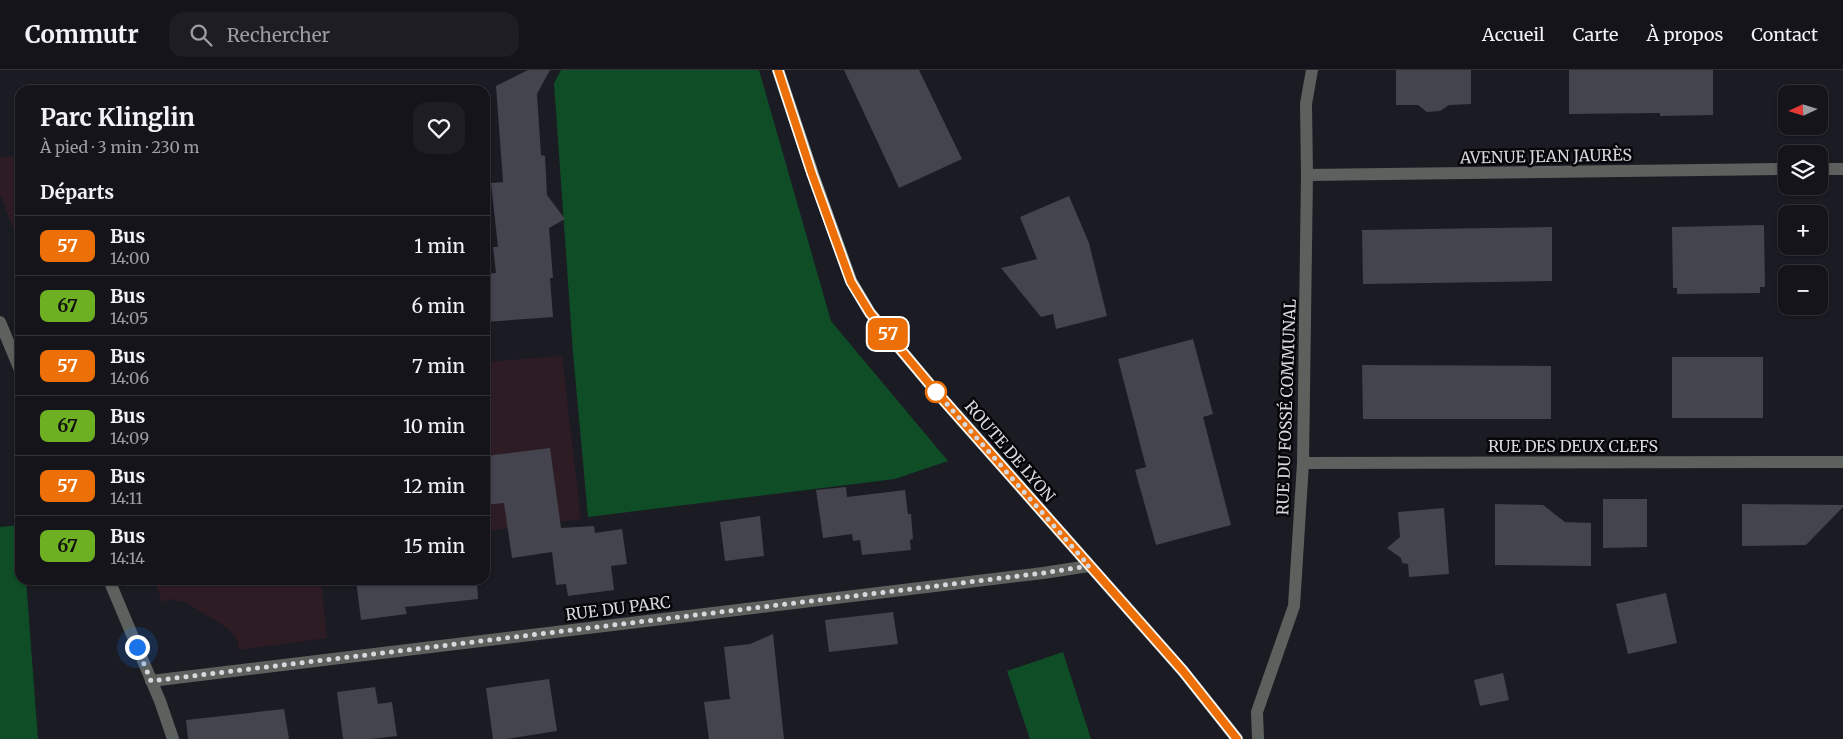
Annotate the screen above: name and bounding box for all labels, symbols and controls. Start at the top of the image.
search box [169,12,519,57]
text: Commutr [25,19,139,50]
icon: search [187,21,215,49]
text: Rechercher [227,23,330,47]
text: Accueil [1482,23,1545,46]
text: Carte [1573,23,1618,46]
text: À propos [1646,23,1723,46]
text: Contact [1751,23,1818,46]
north arrow [1778,85,1828,135]
map controls [1778,85,1828,315]
text: Parc Klinglin [40,102,195,133]
button: heart [413,102,465,154]
text: À pied · 3 min · 230 m [40,137,199,157]
street label: AVENUE JEAN JAURÈS [1459,145,1632,168]
button: layers [1778,145,1828,195]
text: Départs [40,180,114,204]
button: + [1778,205,1828,255]
text: Bus [110,224,145,248]
text: 57 [57,234,78,257]
text: 1 min [414,234,465,258]
text: 14:00 [110,248,150,268]
button: − [1778,265,1828,315]
text: Bus [110,284,145,308]
text: 67 [57,294,78,317]
text: 6 min [411,294,465,318]
street label: RUE DU FOSSÉ COMMUNAL [1272,298,1300,516]
text: 14:05 [110,308,148,328]
line badge: 57 [866,318,910,350]
text: 57 [878,322,898,345]
text: Bus [110,344,145,368]
text: 57 [57,354,78,377]
text: 7 min [412,354,465,378]
text: 14:06 [110,368,149,388]
unlabelled marker [925,381,947,403]
street label: ROUTE DE LYON [961,396,1060,506]
text: Bus [110,404,145,428]
text: 67 [57,414,78,437]
text: 10 min [403,414,465,438]
text: 14:09 [110,428,149,448]
street label: RUE DES DEUX CLEFS [1488,436,1658,456]
text: Bus [110,464,145,488]
text: 57 [57,474,78,497]
text: 12 min [403,474,465,498]
text: 14:11 [110,488,143,508]
text: Bus [110,524,145,548]
text: 67 [57,534,78,557]
text: 15 min [404,534,465,558]
text: 14:14 [110,548,145,568]
street label: RUE DU PARC [564,592,672,624]
your location [125,635,150,660]

